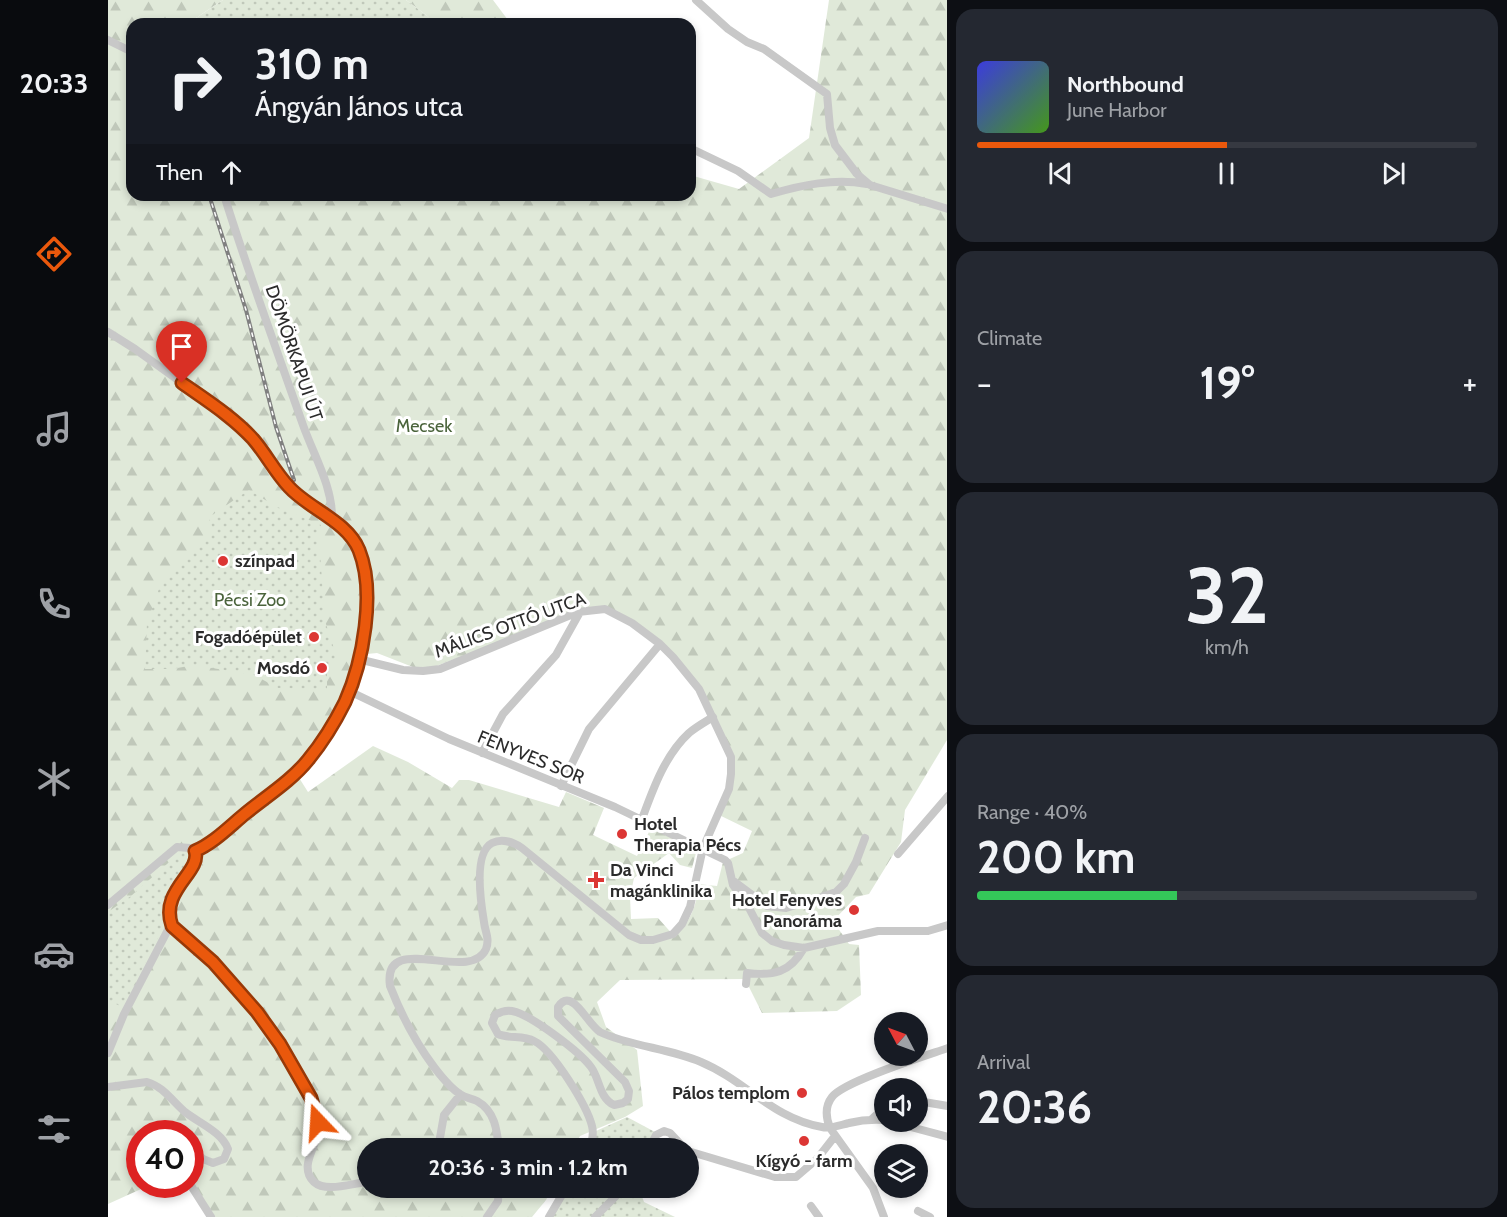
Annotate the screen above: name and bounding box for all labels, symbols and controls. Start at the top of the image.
text: 310 m [255,38,369,90]
icon: right [156,42,234,120]
text: 20:33 [20,67,88,100]
text: Northbound [1067,71,1184,98]
text: Ángyán János utca [255,90,463,123]
text: June Harbor [1067,98,1167,122]
icon: ahead [215,156,248,189]
icon: previous [1044,157,1077,190]
icon: pause [1210,157,1243,190]
icon: next [1377,157,1410,190]
text: Then [156,159,203,186]
icon: directions [33,233,75,275]
street label: DÖMÖRKAPUI ÚT [260,282,328,424]
pin [156,321,207,383]
text: Climate [977,326,1042,350]
icon: arrive [165,330,198,363]
text: 19° [1200,356,1254,410]
text: − [977,363,992,403]
text: + [1462,363,1477,403]
icon: music [33,408,75,450]
park label: Mecsek [396,415,453,437]
text: 32 [1185,548,1269,643]
place label: színpad [235,550,295,572]
marker: színpad [216,554,230,568]
icon: phone [33,583,75,625]
street label: MÁLICS OTTÓ UTCA [431,587,589,663]
park label: Pécsi Zoo [214,589,286,611]
place label: Fogadóépület [195,626,302,648]
marker: Fogadóépület [307,630,321,644]
text: km/h [1205,635,1249,659]
place label: Mosdó [257,657,310,679]
marker: Mosdó [315,661,329,675]
street label: FENYVES SOR [474,726,588,788]
icon: climate [33,758,75,800]
text: Range · 40% [977,800,1087,824]
place label: Hotel Therapia Pécs [634,813,741,856]
marker: Hotel Therapia Pécs [615,827,629,841]
text: 200 km [977,830,1135,884]
place label: Da Vinci magánklinika [610,859,712,902]
marker: Da Vinci magánklinika [587,871,605,889]
place label: Hotel Fenyves Panoráma [732,889,842,932]
marker: Hotel Fenyves Panoráma [847,903,861,917]
icon: car [33,933,75,975]
north arrow [874,1012,928,1066]
map controls [874,1012,928,1198]
text: Arrival [977,1050,1030,1074]
button: sound [874,1078,928,1132]
text: 20:36 [977,1080,1092,1134]
place label: Pálos templom [672,1082,790,1104]
marker: Pálos templom [795,1086,809,1100]
position arrow [286,1090,350,1154]
icon: filters [33,1108,75,1150]
speed limit sign: 40 [126,1120,204,1198]
marker: Kígyó - farm [797,1134,811,1148]
button: layers [874,1144,928,1198]
place label: Kígyó - farm [755,1150,853,1172]
text: 20:36 · 3 min · 1.2 km [428,1154,628,1181]

